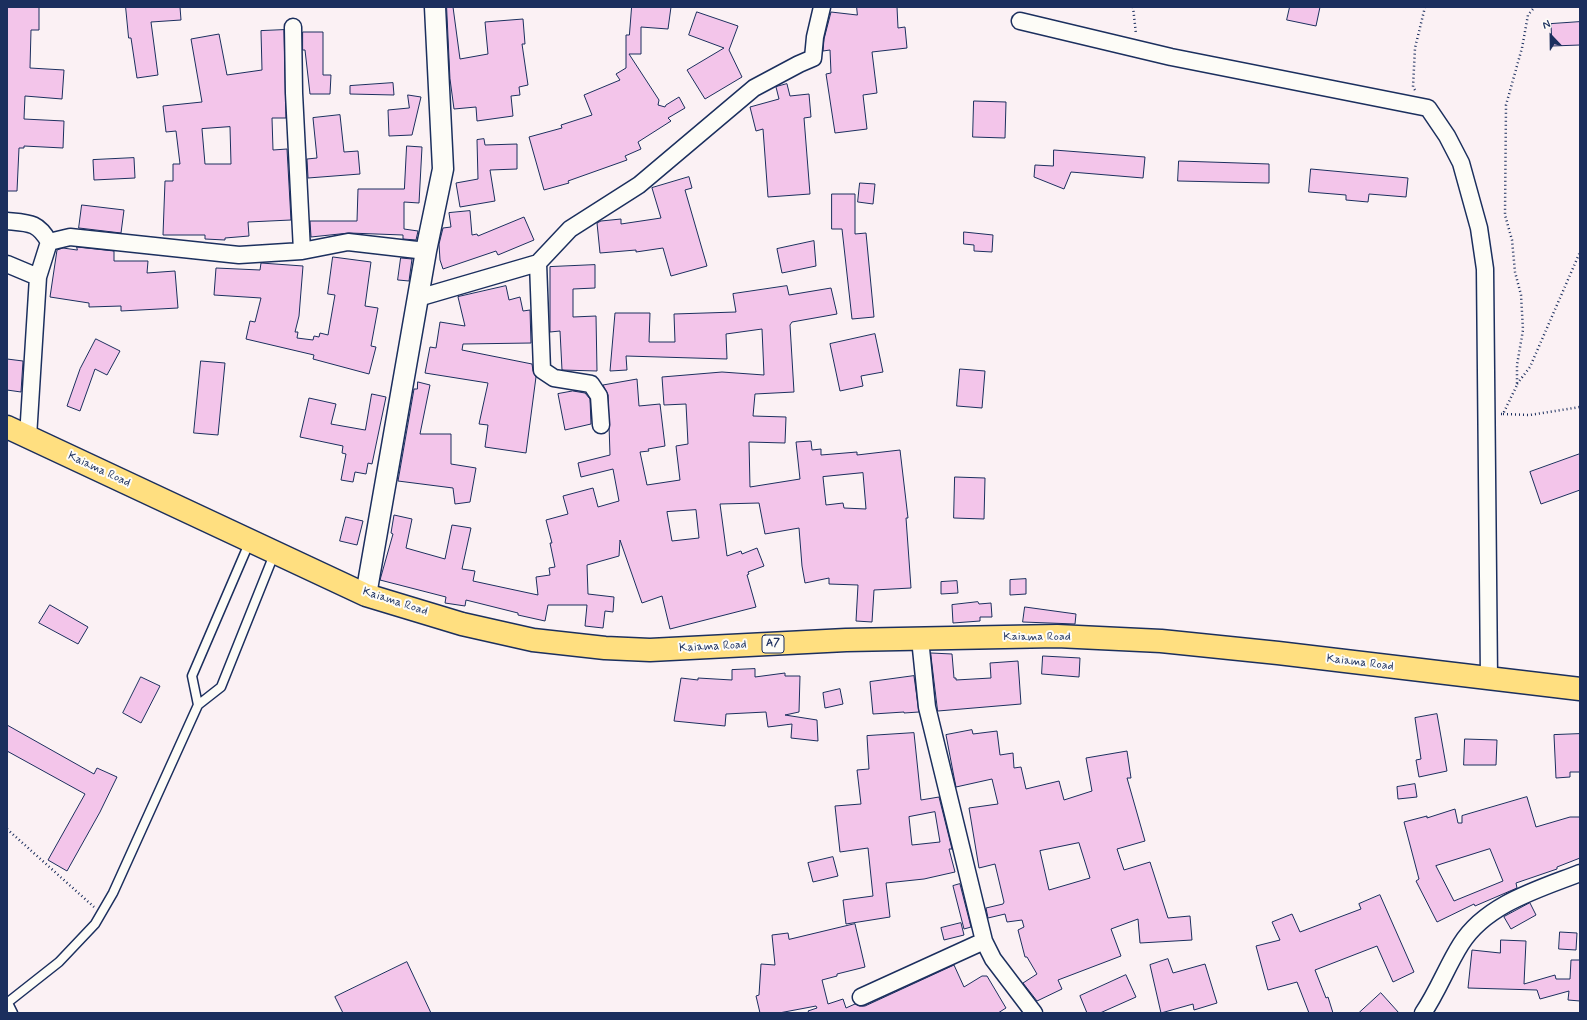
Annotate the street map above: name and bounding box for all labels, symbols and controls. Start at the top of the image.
north arrow [1531,16,1571,56]
text: N [1540,17,1553,33]
street label: Kaiama Road [65,449,133,491]
street label: Kaiama Road [361,585,429,619]
street label: Kaiama Road [1003,630,1071,644]
road number: A7 [762,635,784,653]
street label: Kaiama Road [679,638,747,656]
street label: Kaiama Road [1326,652,1394,674]

